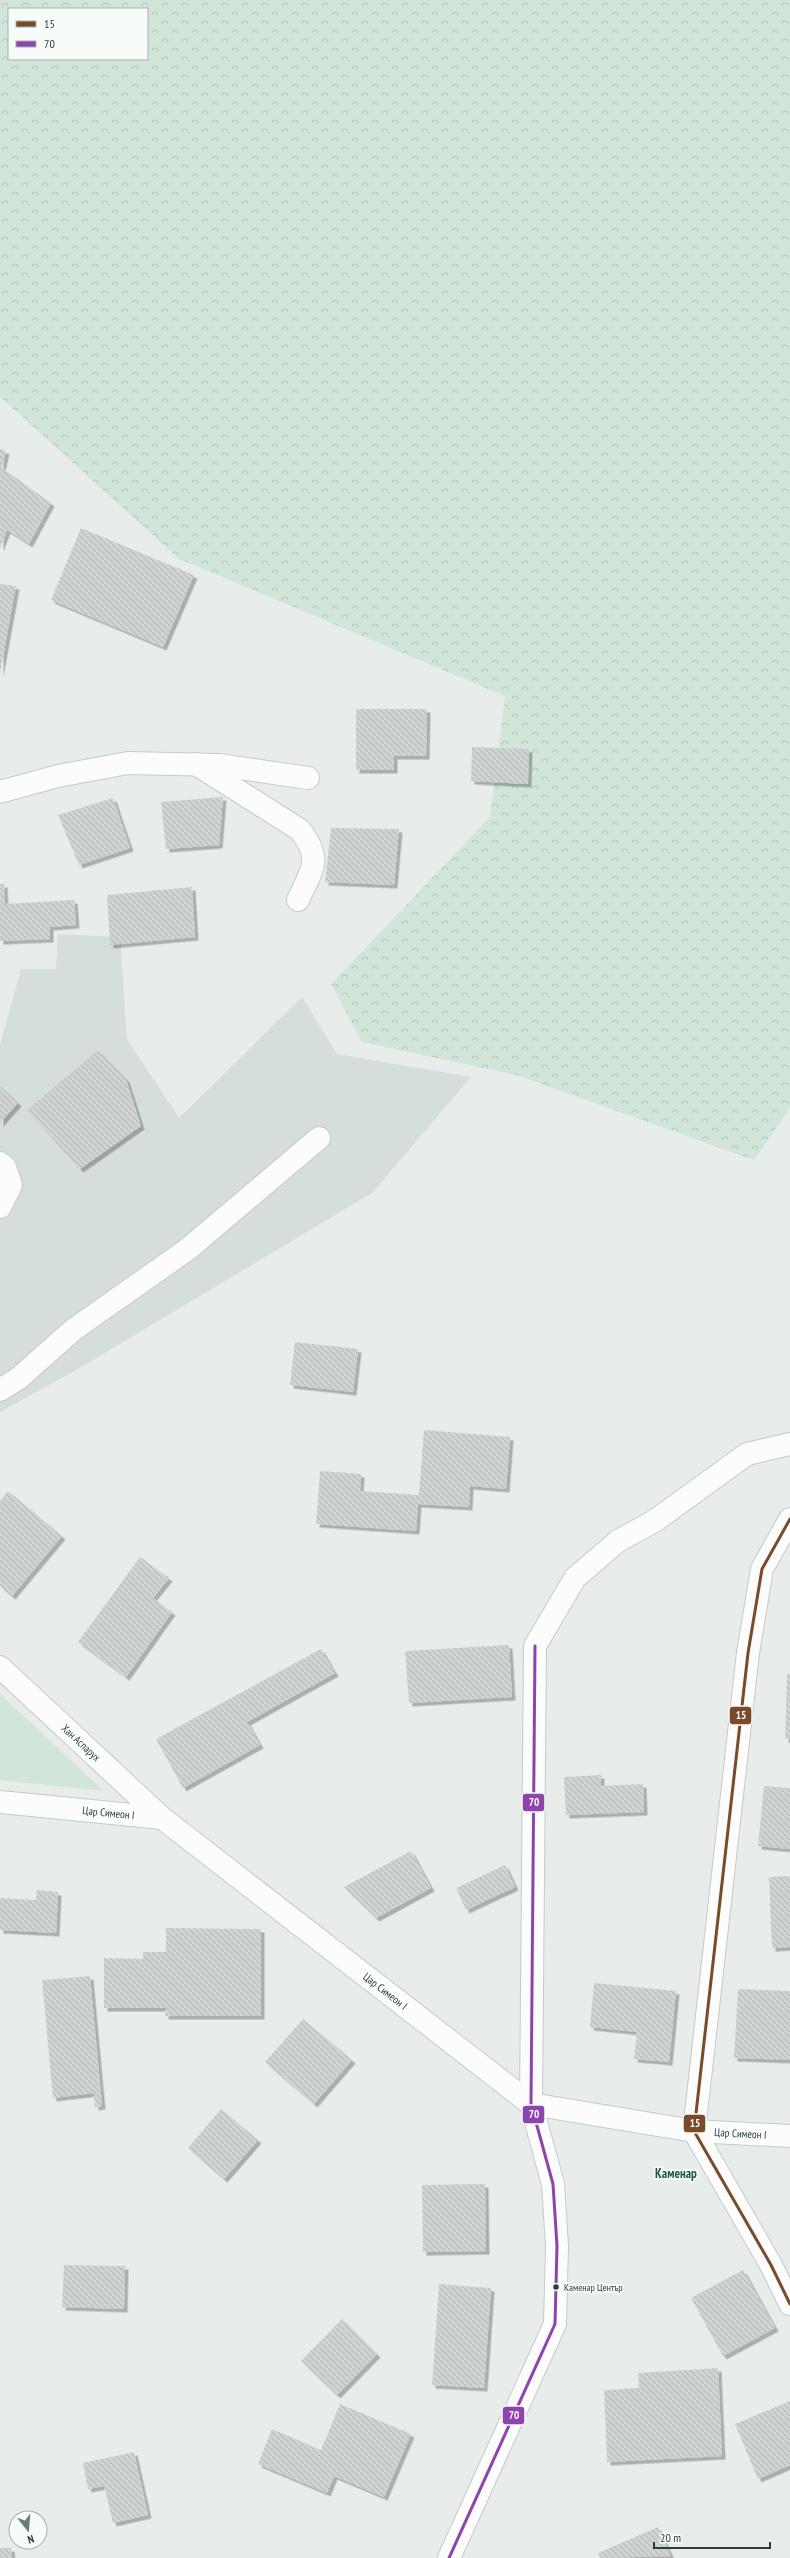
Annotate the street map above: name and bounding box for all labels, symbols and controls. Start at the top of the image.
legend [8,8,148,60]
text: 15 [44,16,55,31]
text: 70 [44,36,55,51]
line badge: 15 [729,1706,752,1725]
text: 15 [736,1708,746,1722]
street label: Хан Аспарух [59,1721,104,1765]
line badge: 70 [522,1793,545,1812]
text: 70 [529,1795,539,1809]
street label: Цар Симеон I [82,1803,135,1822]
street label: Цар Симеон I [360,1970,410,2013]
line badge: 70 [522,2105,545,2124]
text: 70 [529,2107,539,2121]
line badge: 15 [683,2114,706,2133]
text: 15 [690,2116,700,2130]
street label: Цар Симеон I [714,2125,767,2142]
district label: Каменар [655,2165,697,2182]
place label: Каменар Център [564,2281,623,2294]
marker: Каменар Център [551,2282,561,2292]
line badge: 70 [502,2406,525,2425]
text: 70 [509,2408,519,2422]
north arrow [8,2510,48,2550]
scale bar [654,2524,770,2550]
text: 20 m [660,2530,681,2545]
text: N [26,2532,36,2547]

